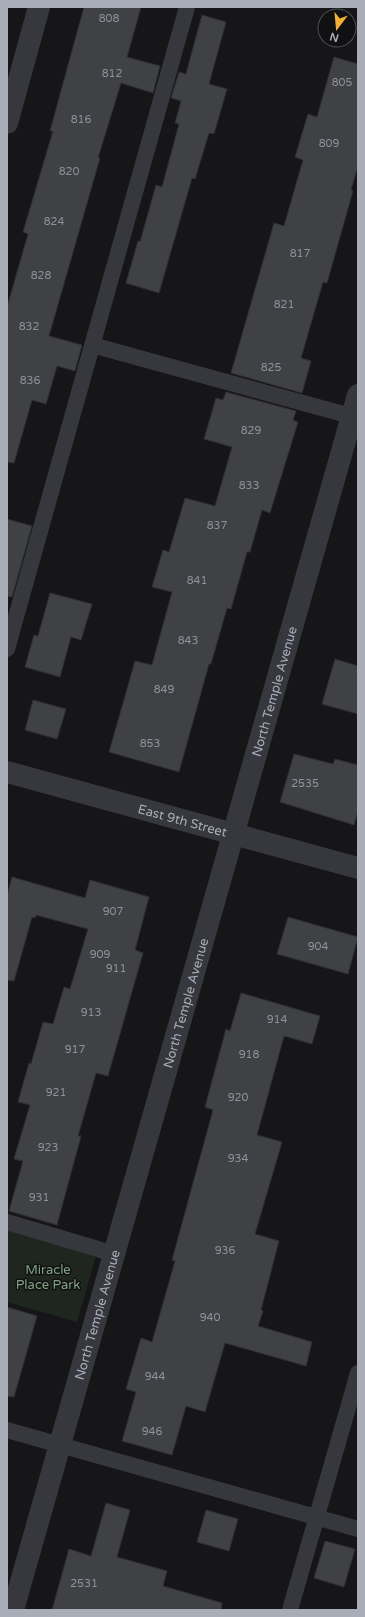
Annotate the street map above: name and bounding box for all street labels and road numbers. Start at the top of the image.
street label: North Temple Avenue [249,625,301,759]
street label: East 9th Street [136,801,229,841]
street label: North Temple Avenue [160,936,212,1070]
street label: North Temple Avenue [72,1248,124,1382]

